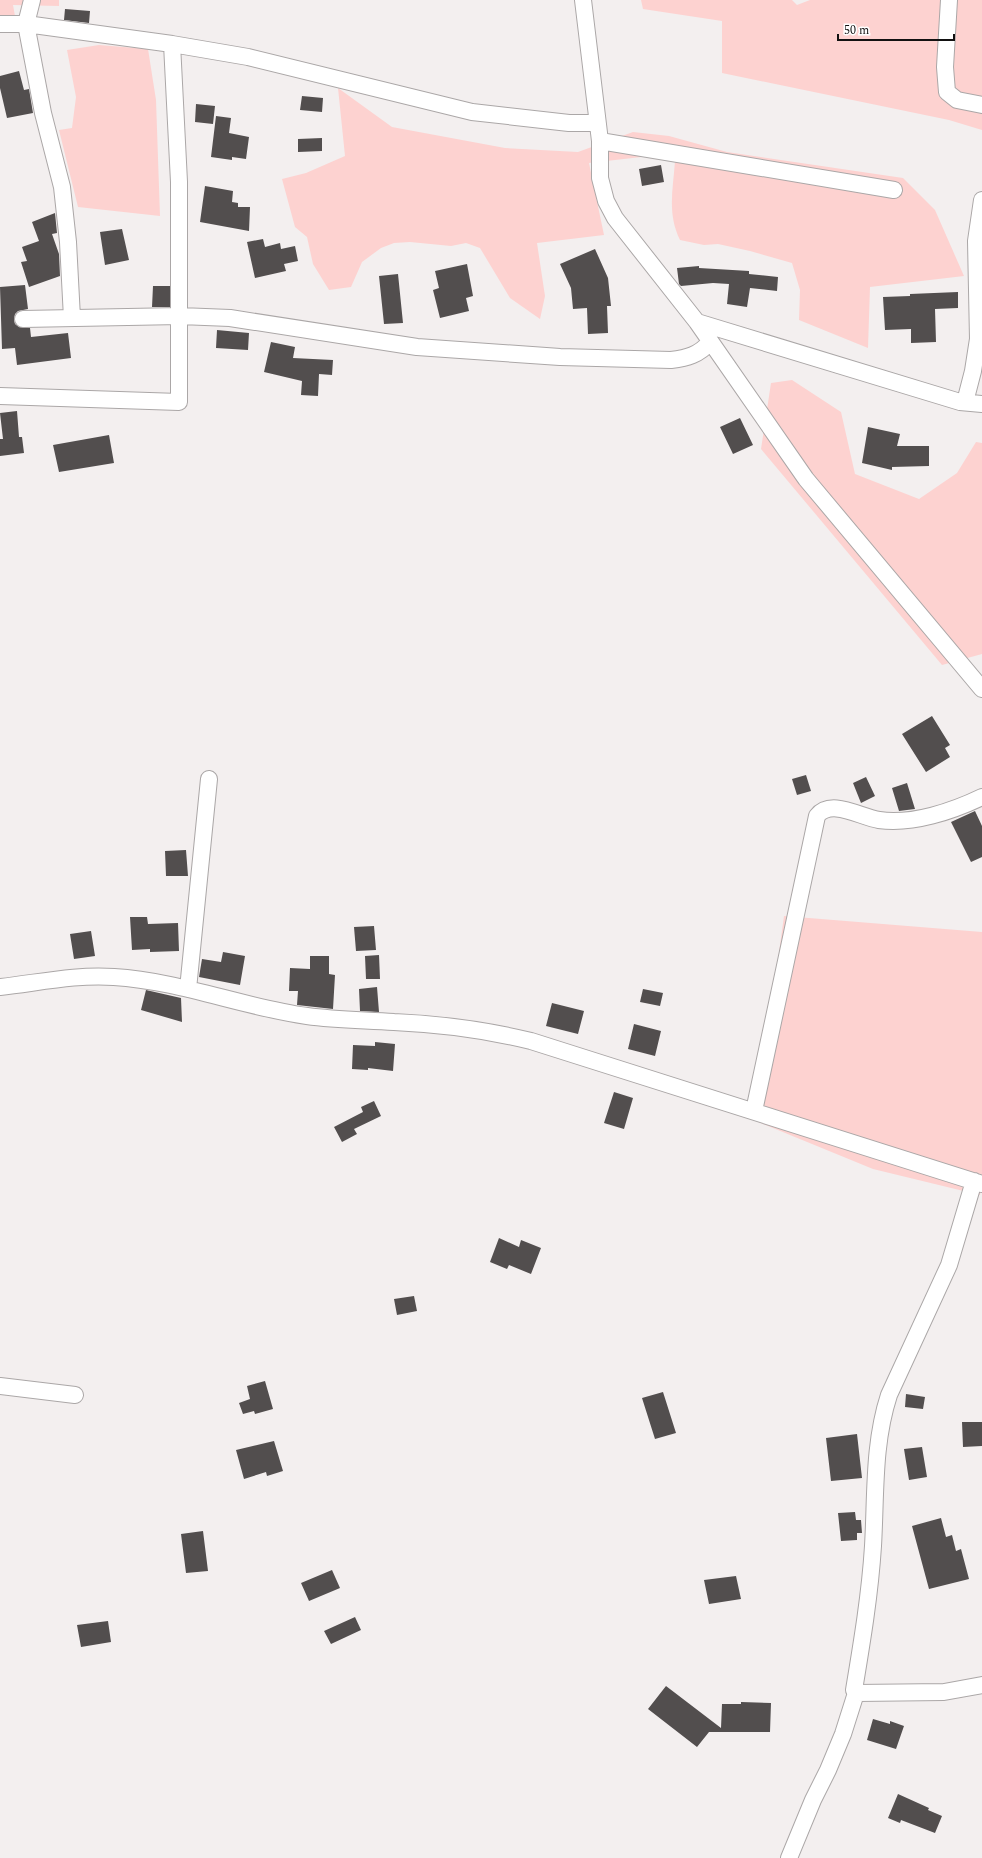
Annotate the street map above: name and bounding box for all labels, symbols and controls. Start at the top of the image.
scale bar [838,16,954,42]
text: 50 m [844,21,869,40]

